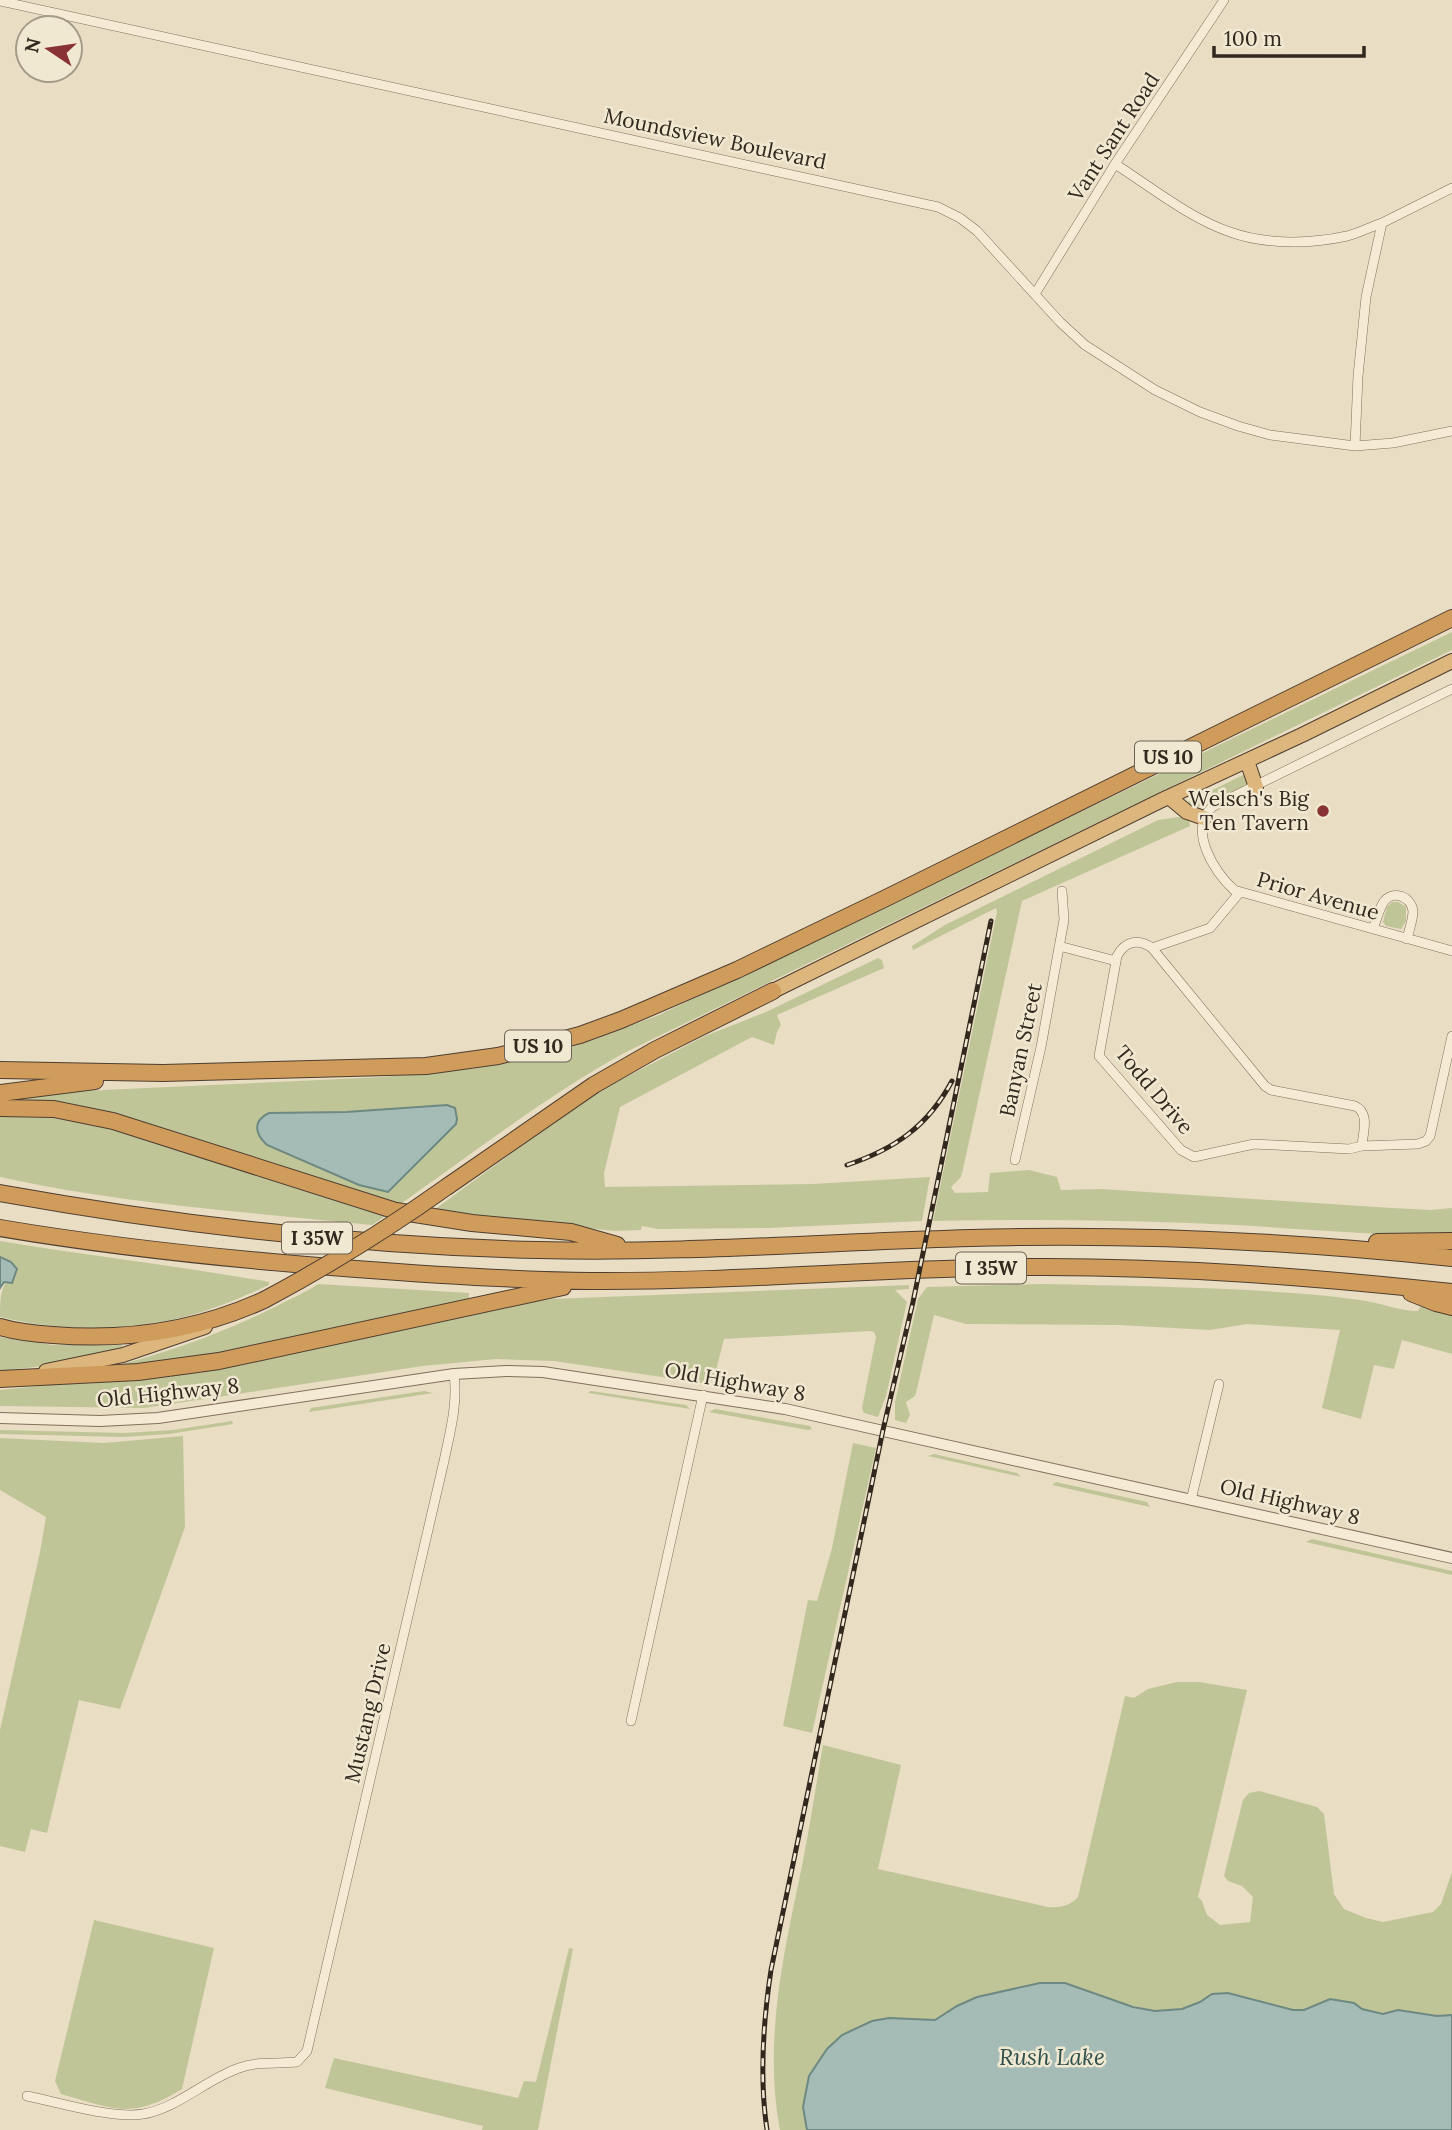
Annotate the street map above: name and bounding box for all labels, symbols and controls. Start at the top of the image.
north arrow [14,14,84,84]
scale bar [1214,14,1364,58]
text: 100 m [1224,25,1282,52]
text: N [19,35,46,55]
street label: Vant Sant Road [1061,67,1165,207]
street label: Moundsview Boulevard [601,102,829,175]
road number: US 10 [1135,742,1201,772]
place label: Welsch's Big Ten Tavern [1189,785,1309,836]
marker: Welsch's Big Ten Tavern [1315,803,1331,819]
street label: Prior Avenue [1254,865,1382,926]
street label: Banyan Street [993,980,1048,1119]
road number: US 10 [505,1030,571,1062]
street label: Todd Drive [1109,1040,1199,1140]
road number: I 35W [282,1222,352,1254]
road number: I 35W [956,1252,1026,1284]
street label: Old Highway 8 [662,1356,808,1407]
street label: Old Highway 8 [96,1372,240,1413]
street label: Old Highway 8 [1217,1472,1363,1531]
street label: Mustang Drive [338,1640,397,1786]
water label: Rush Lake [999,2042,1105,2071]

